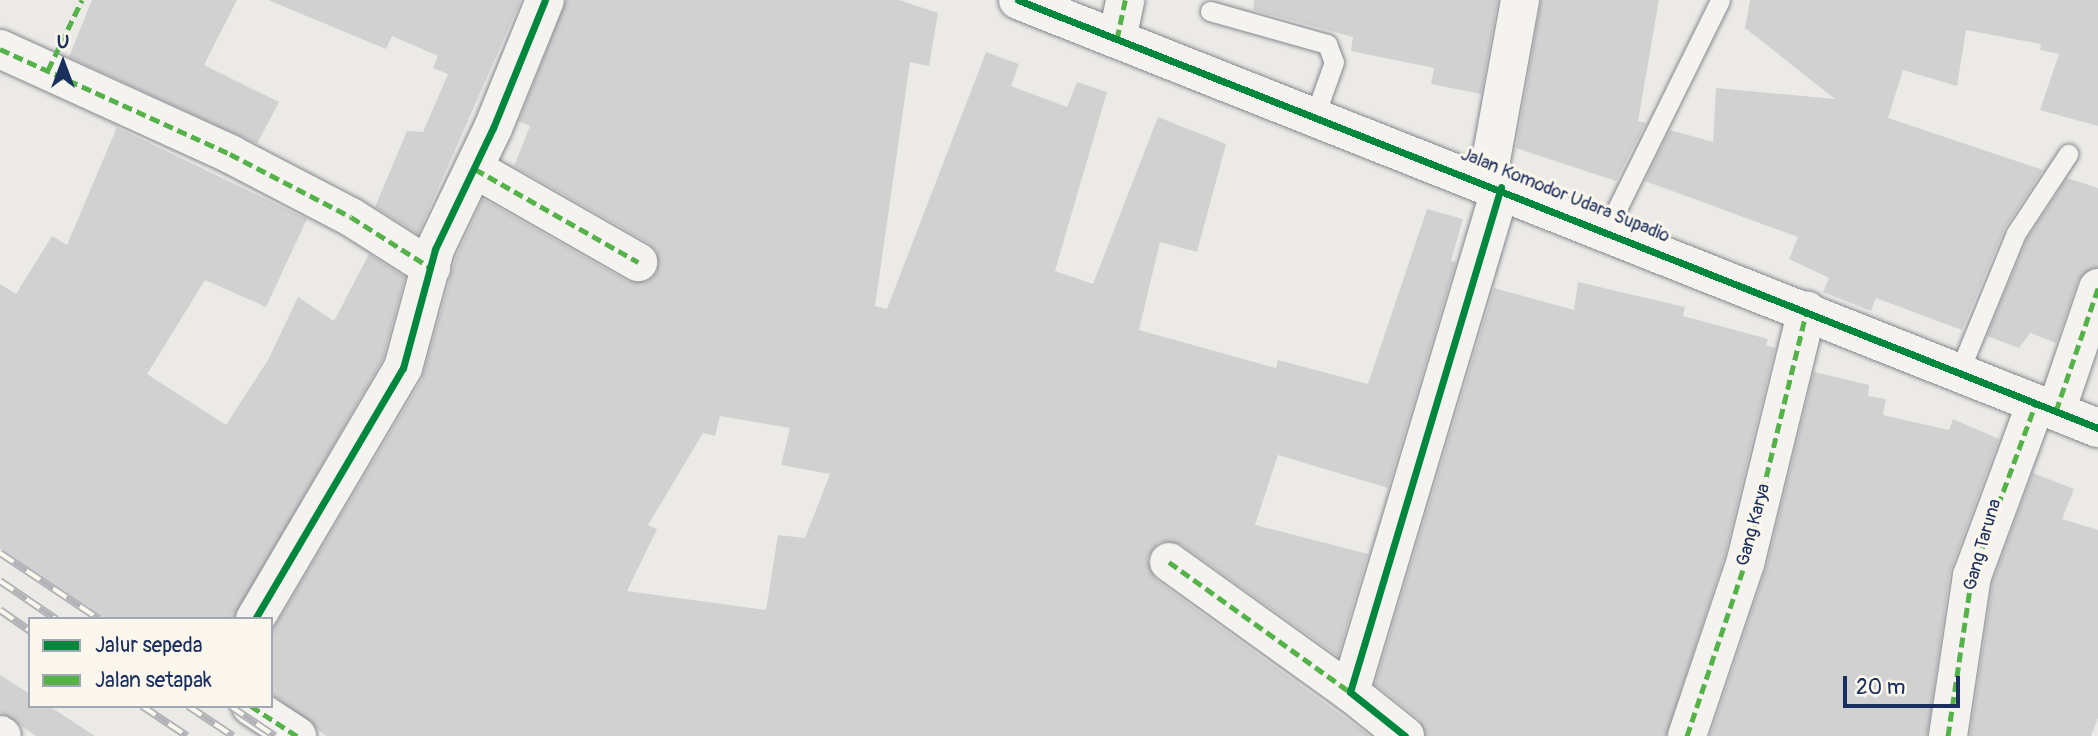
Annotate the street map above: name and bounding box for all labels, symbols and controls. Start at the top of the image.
north arrow [28,28,98,98]
text: U [57,30,69,54]
street label: Jalan Komodor Udara Supadio [1457,144,1673,248]
street label: Gang Karya [1733,481,1775,569]
street label: Gang Taruna [1960,497,2006,593]
legend [28,617,273,708]
text: Jalur sepeda [95,632,203,659]
scale bar [1846,662,1963,706]
text: Jalan setapak [95,667,212,694]
text: 20 m [1856,674,1905,701]

